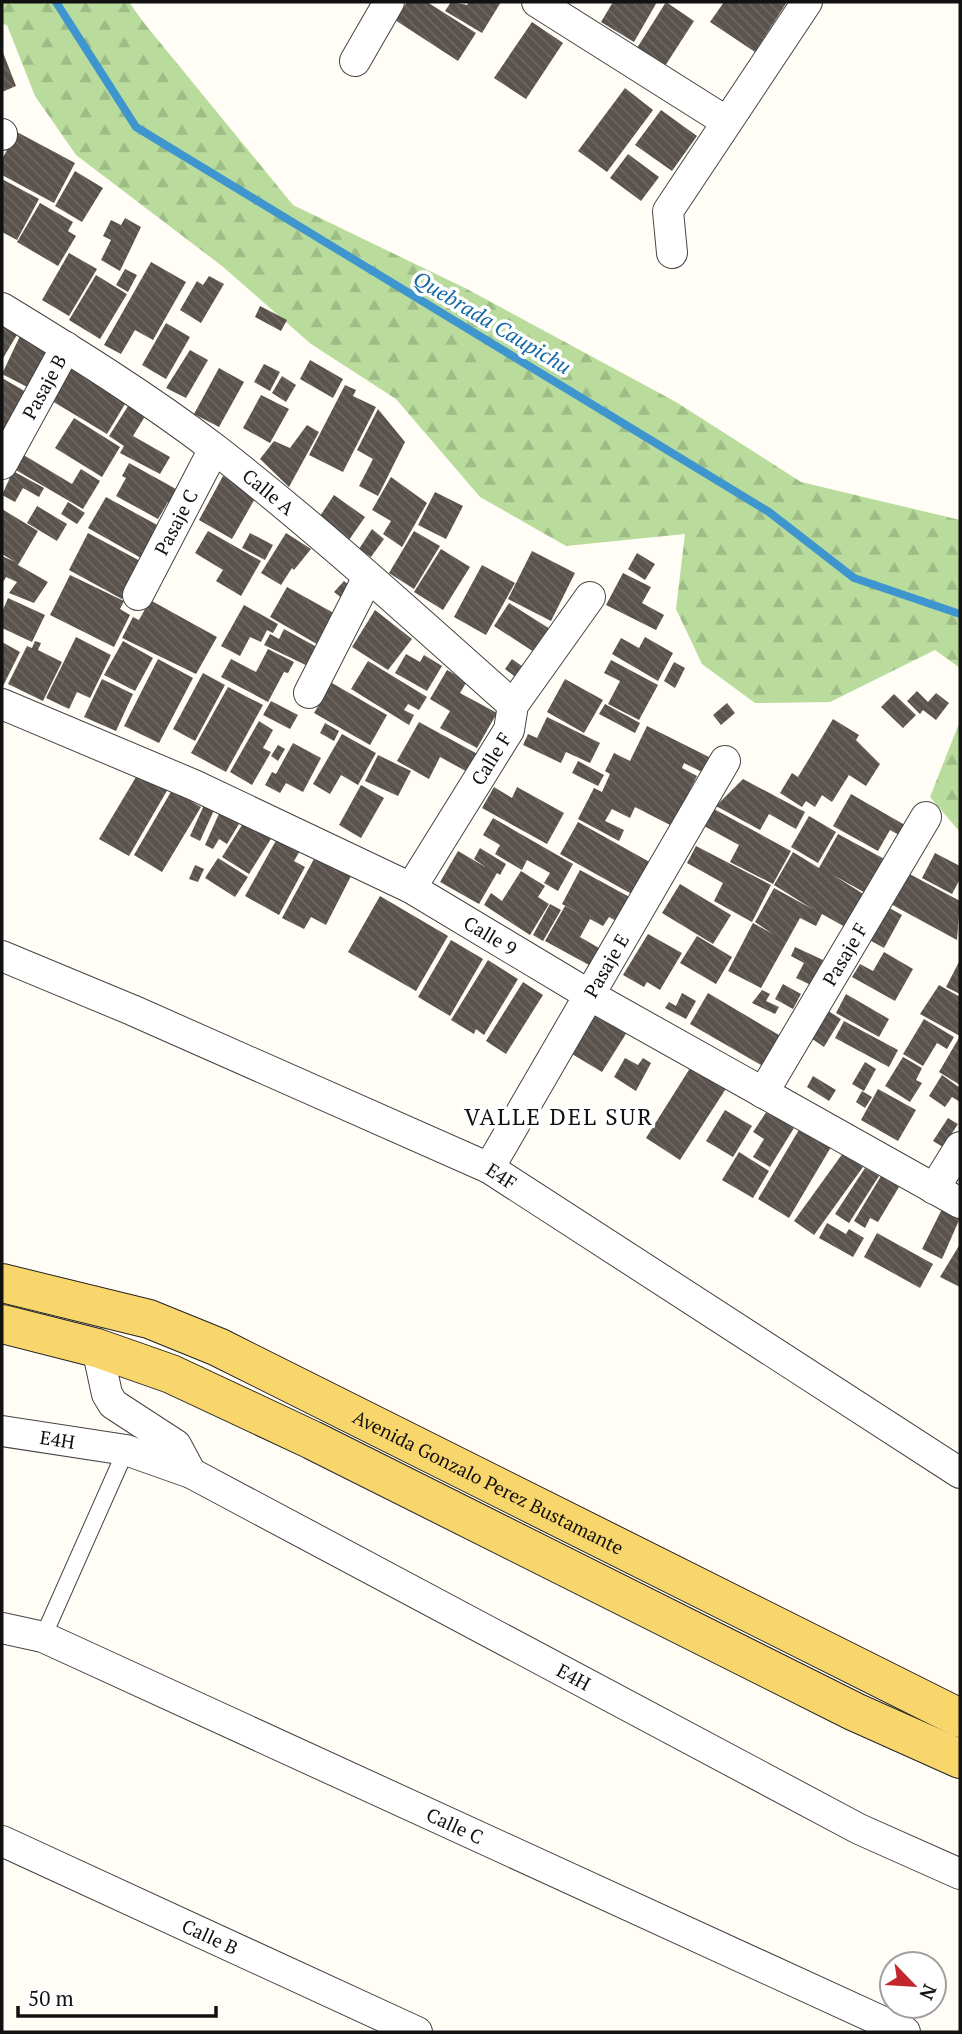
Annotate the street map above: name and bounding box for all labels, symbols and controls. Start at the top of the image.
water label: Quebrada Caupichu [408,264,577,380]
street label: Pasaje B [16,350,72,423]
street label: Calle A [238,463,300,520]
street label: Pasaje C [148,485,203,559]
street label: Calle F [465,727,517,790]
street label: Calle 9 [459,910,522,961]
street label: Pasaje F [816,918,873,990]
street label: Pasaje E [578,929,634,1002]
district label: VALLE DEL SUR [464,1101,654,1132]
street label: E4F [482,1157,522,1195]
street label: Avenida Gonzalo Perez Bustamante [349,1404,628,1560]
street label: E4H [38,1424,77,1454]
street label: E4H [553,1657,595,1696]
street label: Calle C [423,1801,487,1849]
street label: Calle B [178,1913,242,1960]
north arrow [878,1950,948,2020]
scale bar [18,1974,215,2018]
text: N [914,1981,943,2005]
text: 50 m [28,1984,74,2012]

